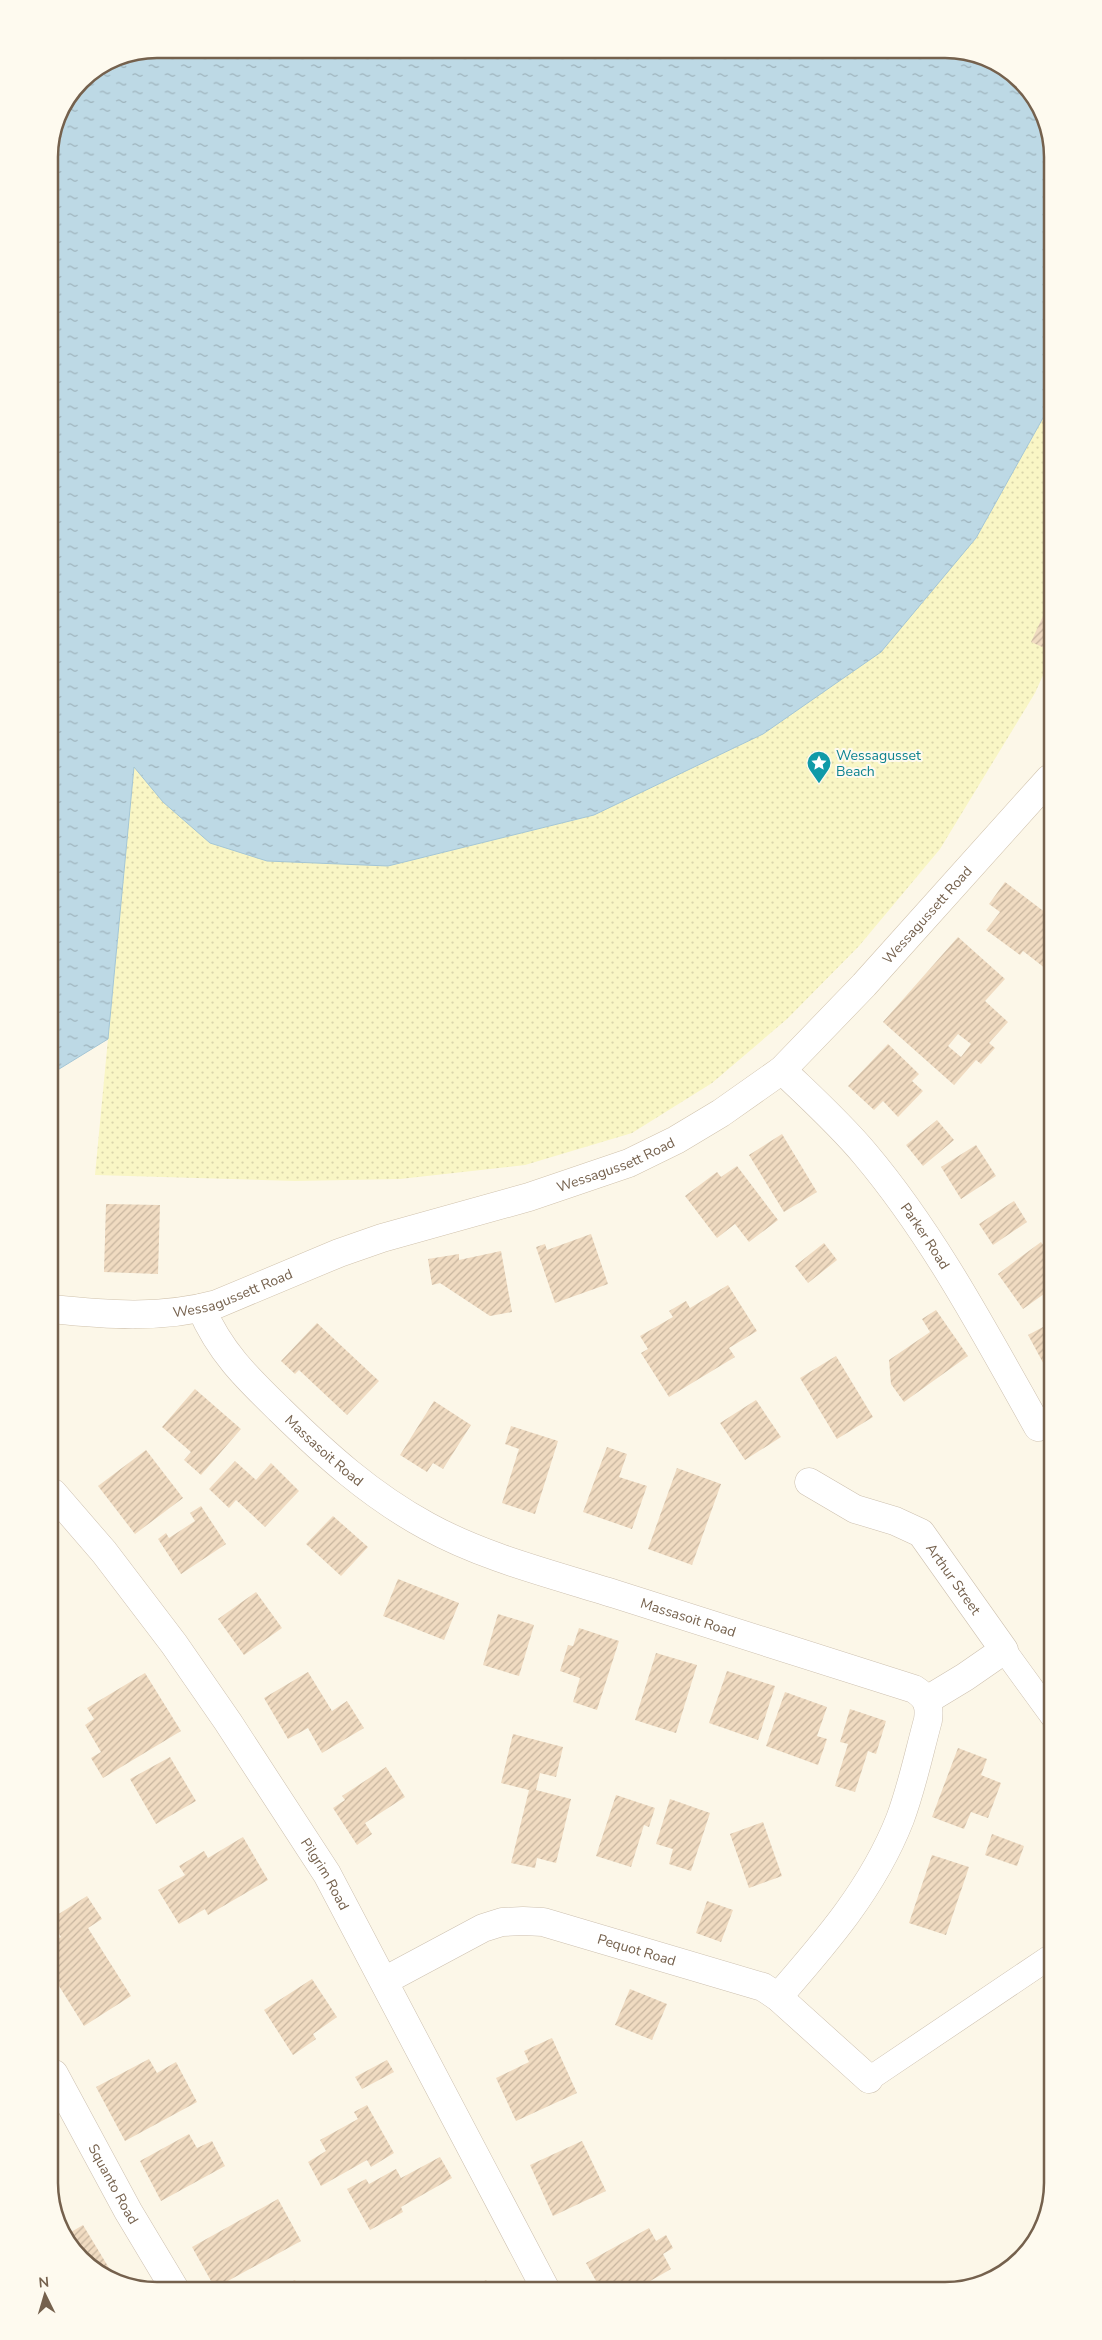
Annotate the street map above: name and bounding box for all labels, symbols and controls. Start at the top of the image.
place label: Wessagusset Beach [836,746,921,781]
place icon: Wessagusset Beach [806,750,832,784]
street label: Wessagussett Road [878,862,977,968]
street label: Wessagussett Road [554,1133,678,1197]
street label: Parker Road [896,1199,954,1273]
street label: Wessagussett Road [172,1265,295,1322]
street label: Massasoit Road [281,1411,367,1491]
street label: Arthur Street [921,1540,985,1619]
street label: Massasoit Road [638,1594,738,1642]
street label: Pilgrim Road [296,1834,353,1914]
street label: Pequot Road [595,1930,678,1971]
street label: Squanto Road [83,2141,143,2228]
north arrow [20,2270,70,2320]
text: N [38,2273,50,2292]

